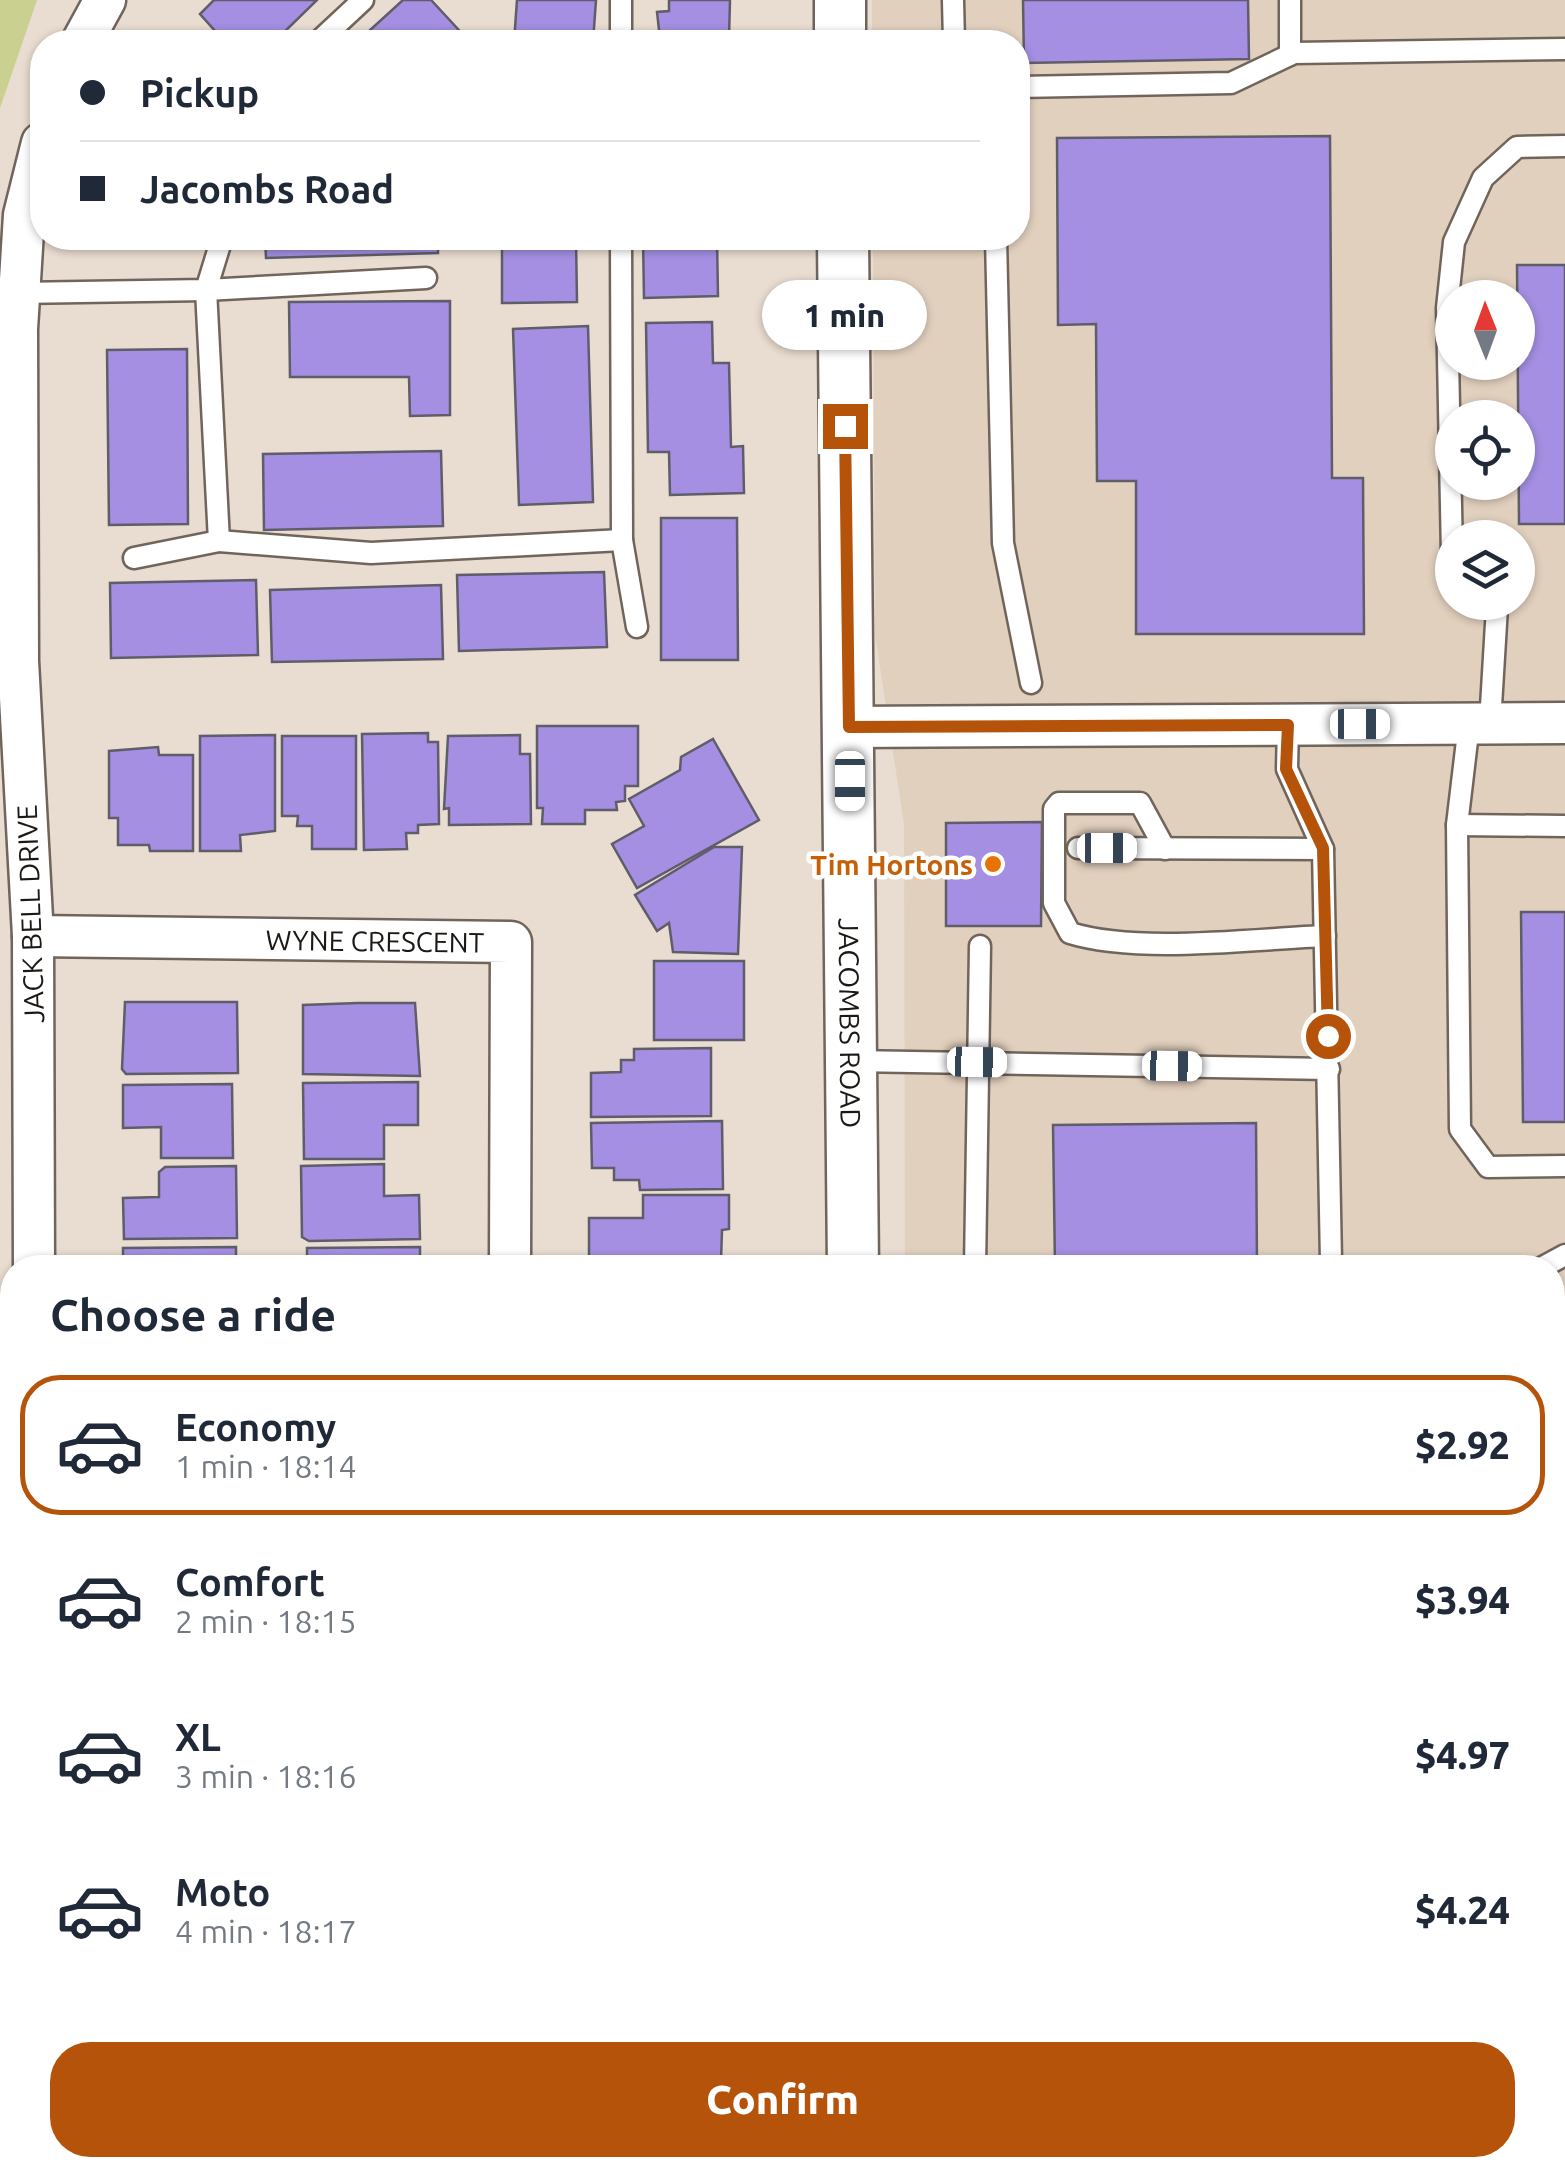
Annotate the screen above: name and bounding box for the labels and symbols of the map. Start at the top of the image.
north arrow [1435,280,1535,380]
callout: 1 min [762,281,928,351]
route end [823,404,868,449]
car [1330,709,1390,739]
car [835,751,865,811]
street label: JACK BELL DRIVE [11,804,49,1024]
car [1077,833,1137,863]
place label: Tim Hortons [810,849,973,880]
marker: Tim Hortons [982,853,1004,875]
street label: JACOMBS ROAD [834,918,867,1128]
street label: WYNE CRESCENT [266,923,485,957]
route start [1306,1014,1351,1059]
car [947,1046,1007,1078]
car [1142,1050,1202,1082]

